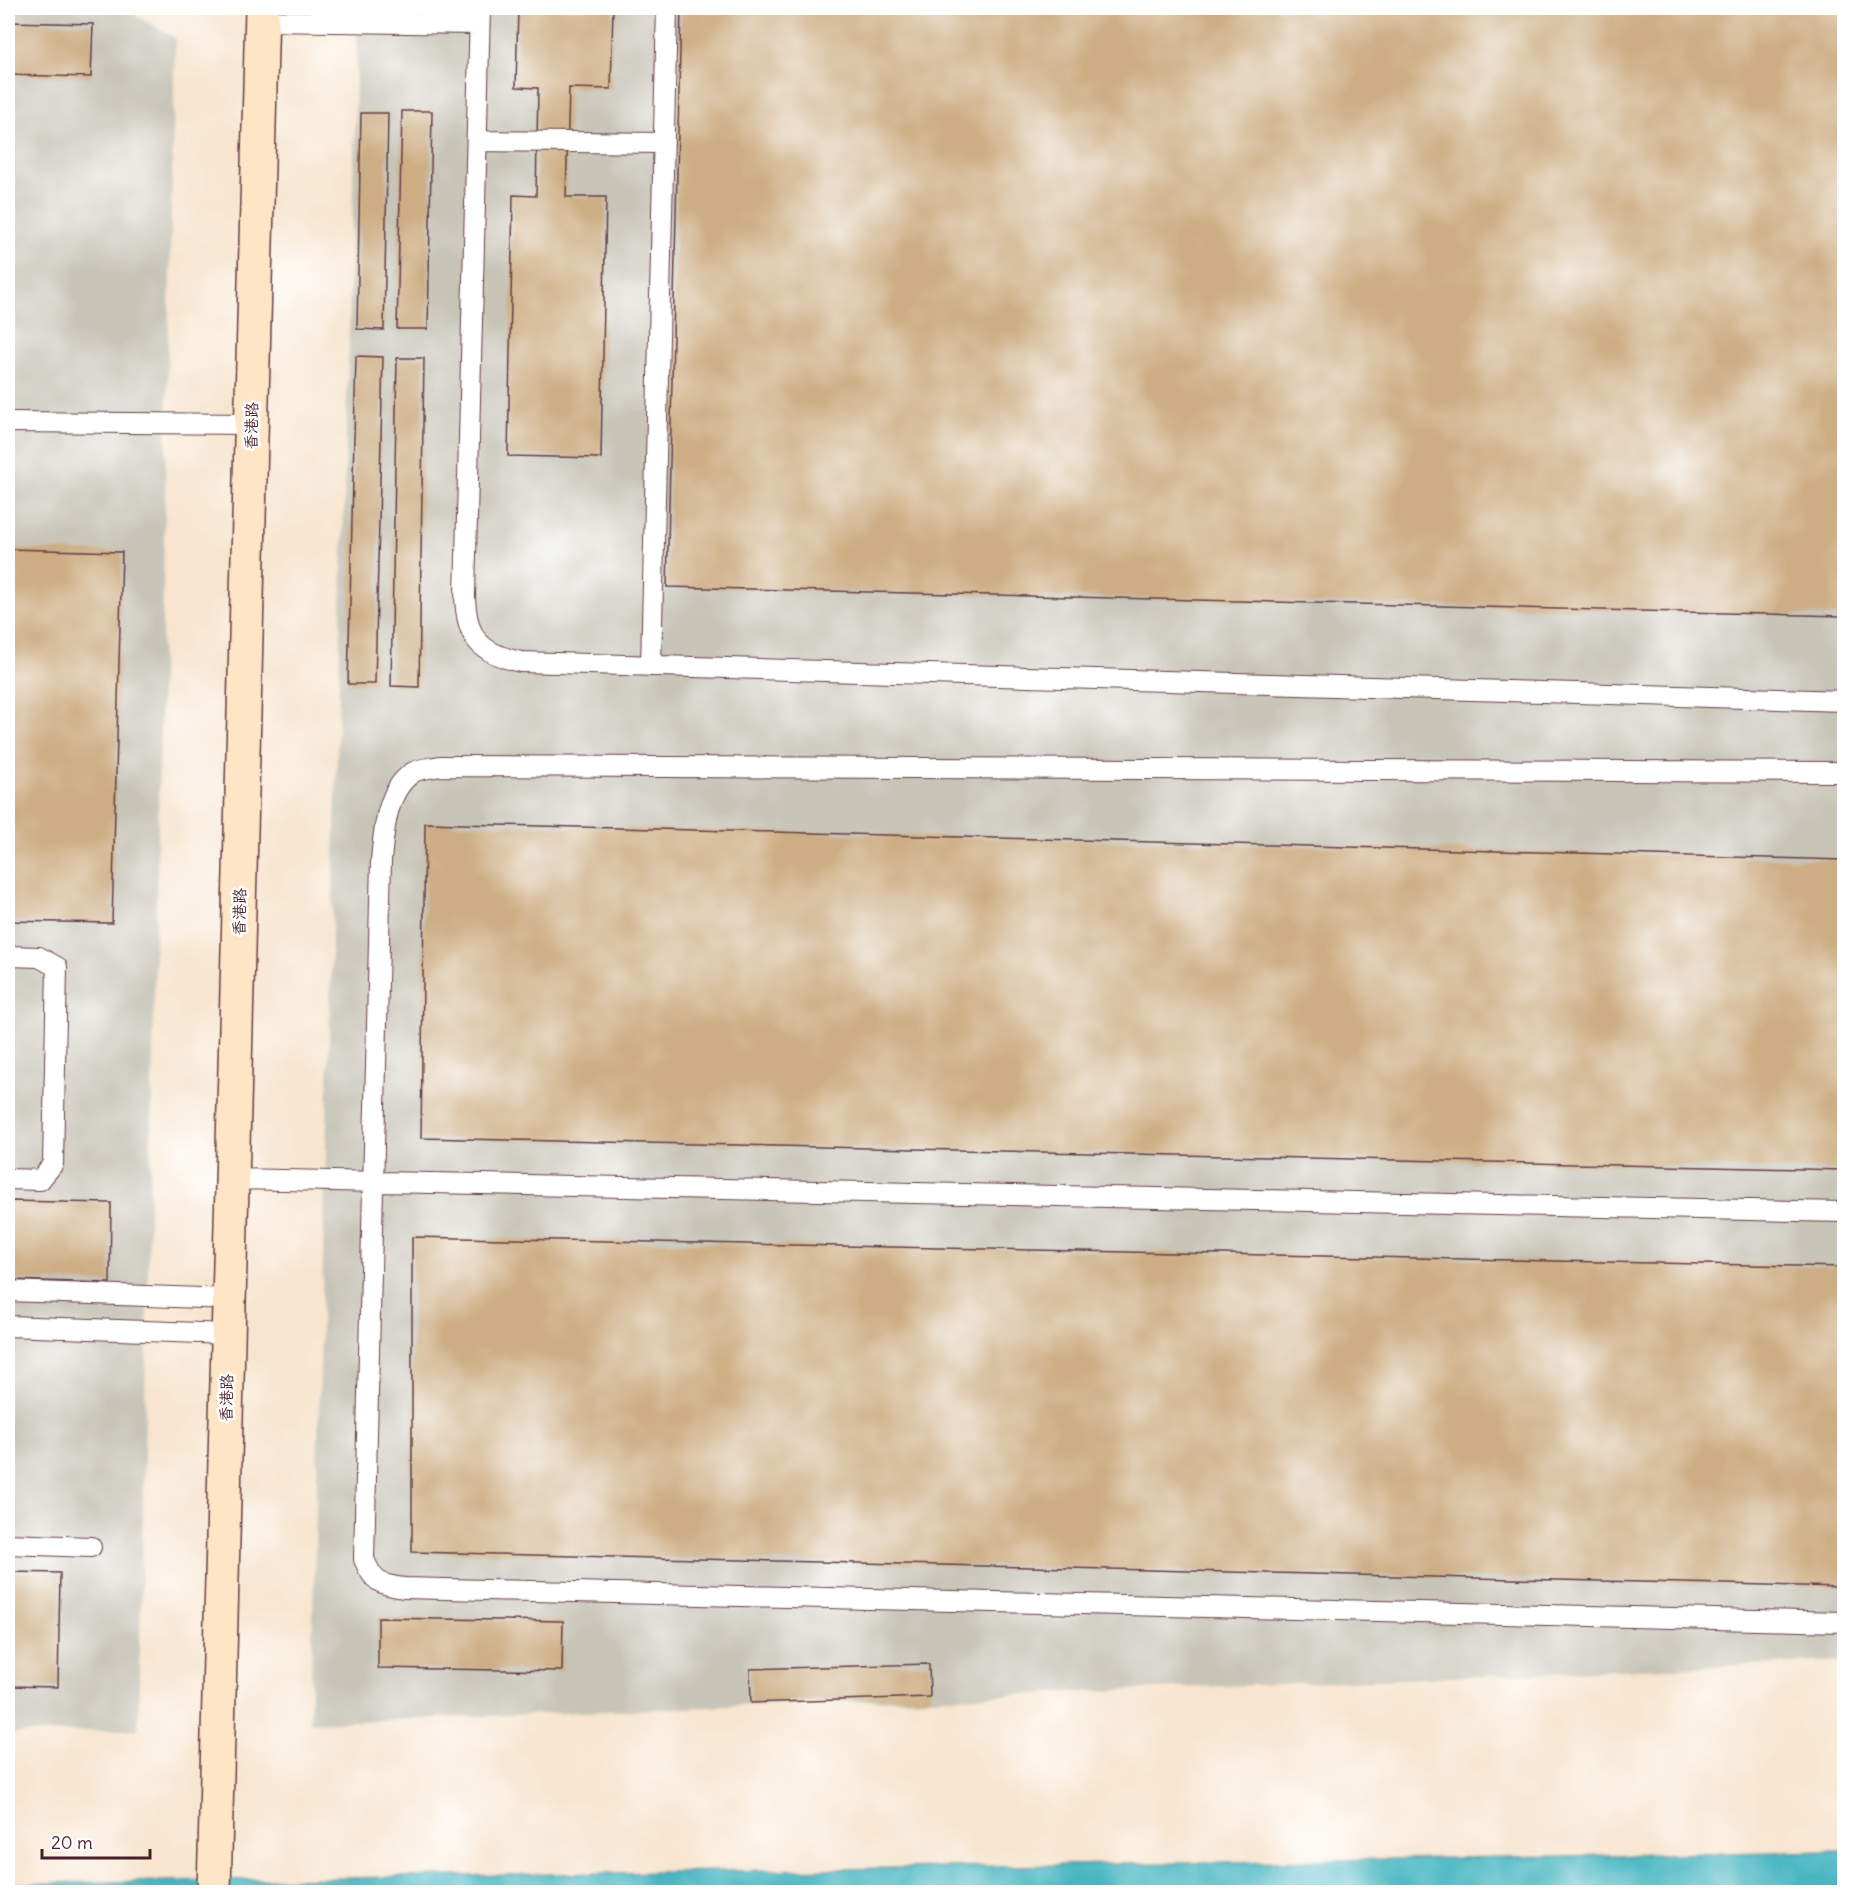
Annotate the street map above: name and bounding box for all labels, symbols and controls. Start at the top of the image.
street label: 香港路 [241,402,261,450]
street label: 香港路 [229,888,249,936]
street label: 香港路 [216,1374,236,1422]
scale bar [42,1822,150,1860]
text: 20 m [51,1831,93,1854]

